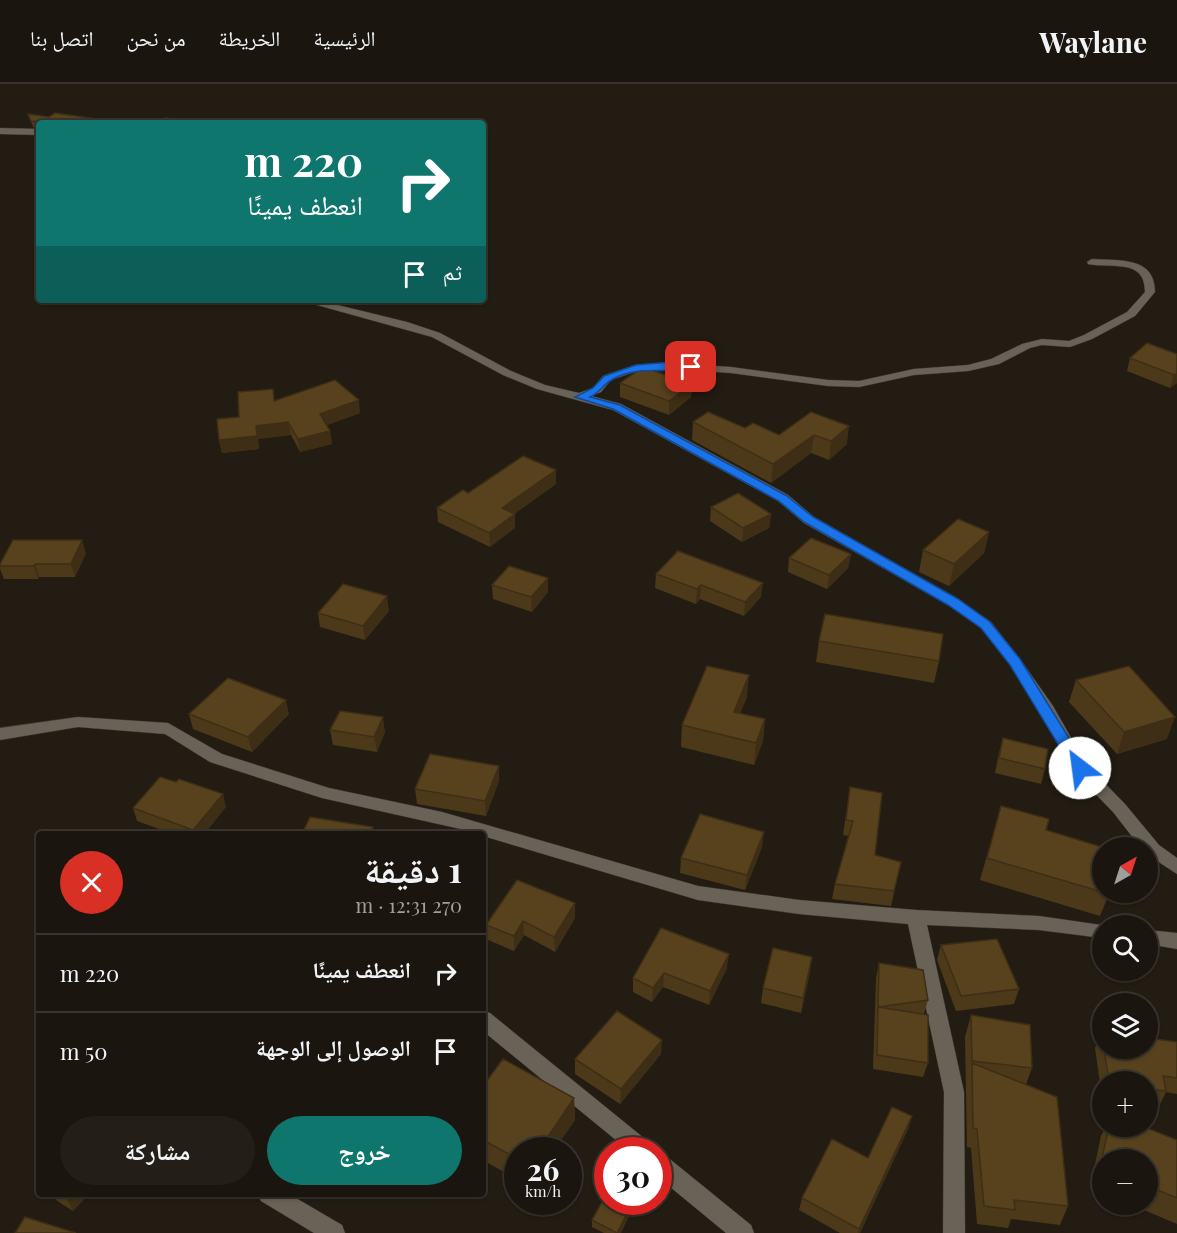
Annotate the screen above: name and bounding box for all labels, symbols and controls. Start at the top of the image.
text: اتصل بنا [30,23,93,51]
text: من نحن [126,23,186,51]
text: الخريطة [219,23,280,51]
text: الرئيسية [313,23,376,51]
text: Waylane [1039,23,1147,60]
text: 220 m [244,132,363,188]
icon: right [384,144,462,222]
text: انعطف يمينًا [247,186,363,222]
text: ثم [443,256,462,286]
icon: arrive [398,258,431,291]
pin [665,341,716,392]
icon: arrive [674,350,707,383]
position arrow [1048,736,1112,800]
north arrow [1092,837,1158,903]
map controls [1092,837,1158,1215]
text: 1 دقيقة [364,844,462,892]
button: close [60,851,123,914]
text: 270 m · 12:31 [356,891,462,918]
button: search [1092,915,1158,981]
text: انعطف يمينًا [313,954,411,984]
icon: right [429,957,462,990]
text: 220 m [60,958,119,988]
button: layers [1092,993,1158,1059]
text: الوصول إلى الوجهة [256,1032,411,1062]
icon: arrive [429,1035,462,1068]
text: 50 m [60,1036,107,1066]
button: + [1092,1071,1158,1137]
button: مشاركة [60,1116,255,1185]
button: خروج [267,1116,462,1185]
speed limit sign: 30 [594,1137,672,1215]
text: 26 [527,1149,559,1189]
button: − [1092,1149,1158,1215]
text: km/h [525,1181,561,1201]

